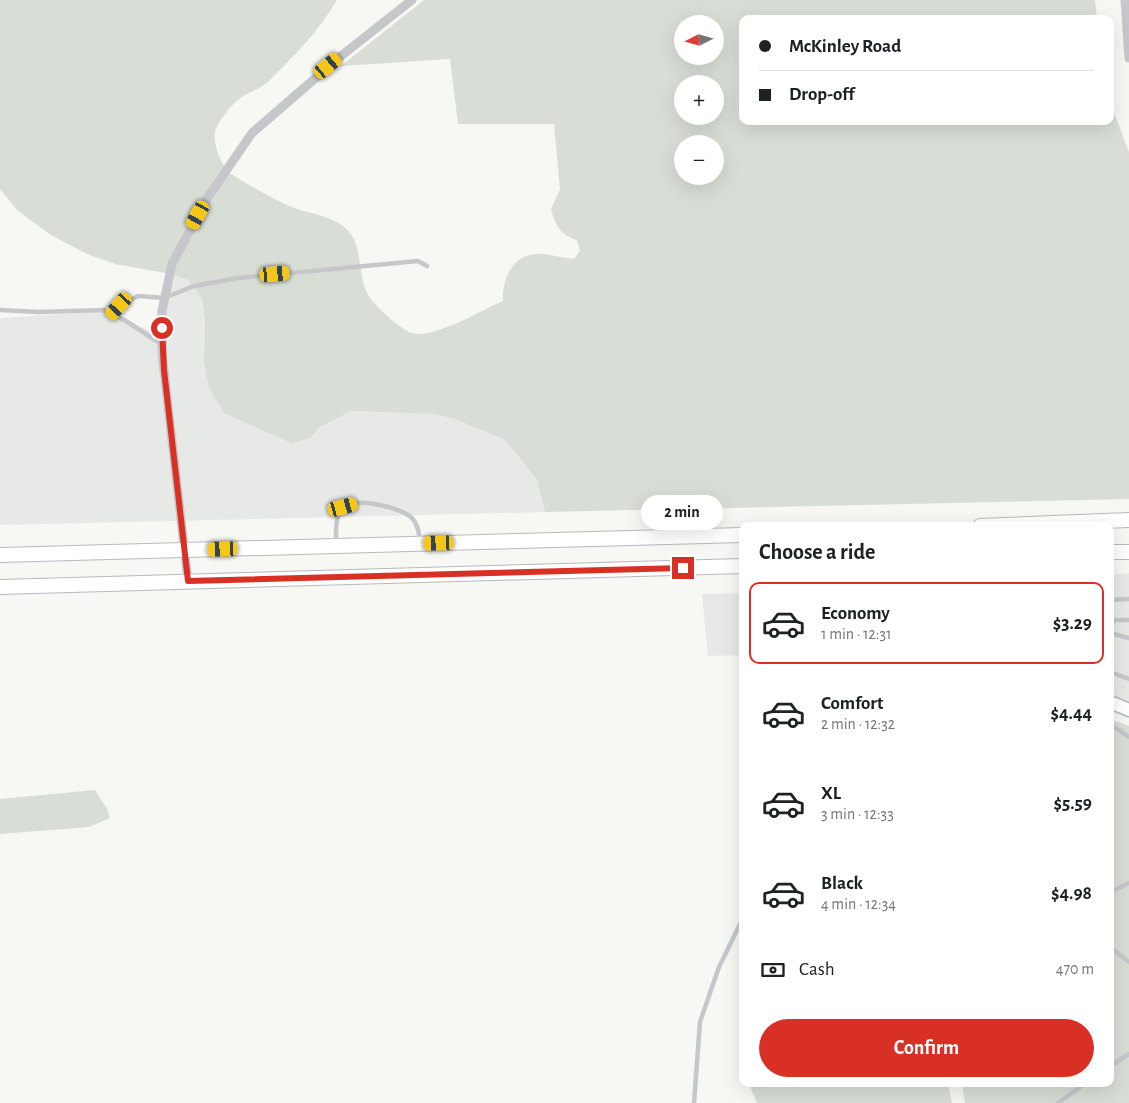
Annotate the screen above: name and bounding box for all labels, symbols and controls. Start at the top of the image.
north arrow [674,15,724,65]
map controls [674,15,724,185]
text: McKinley Road [789,37,901,56]
car [311,51,344,81]
button: + [674,75,724,125]
text: Drop-off [789,85,854,104]
button: − [674,135,724,185]
car [184,198,211,232]
car [259,265,290,283]
car [103,290,134,322]
route start [151,317,173,339]
car [326,496,359,518]
callout: 2 min [642,496,724,530]
text: 2 min [664,504,700,520]
car [423,535,454,551]
car [207,541,238,557]
text: Choose a ride [759,541,875,563]
route end [672,557,694,579]
icon: car [761,601,806,646]
text: Economy [821,604,890,623]
text: $3.29 [1053,614,1092,633]
text: 1 min · 12:31 [821,626,892,642]
icon: car [761,691,806,736]
text: Comfort [821,694,883,713]
text: $4.44 [1050,704,1092,723]
text: 2 min · 12:32 [821,716,895,732]
icon: car [761,781,806,826]
text: XL [821,784,841,803]
text: $5.59 [1054,794,1092,813]
text: 3 min · 12:33 [821,806,894,822]
icon: car [761,871,806,916]
text: Black [821,874,863,893]
text: $4.98 [1051,884,1092,903]
text: 4 min · 12:34 [821,896,896,912]
icon: cash [759,956,787,984]
text: Cash [799,960,835,979]
text: 470 m [1056,961,1094,977]
button: Confirm [759,1019,1094,1077]

